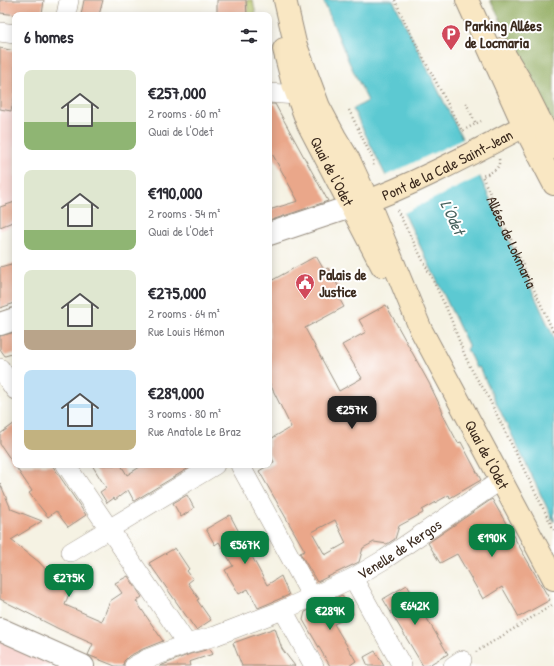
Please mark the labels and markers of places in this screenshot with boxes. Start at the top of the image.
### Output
place label: Parking Allées de Locmaria [465,15,542,53]
parking icon: Parking Allées de Locmaria [440,23,462,51]
place label: Palais de Justice [319,264,366,302]
public building icon: Palais de Justice [294,272,316,300]
pin: €257K [324,396,380,430]
pin: €190K [464,524,520,558]
pin: €567K [217,531,273,565]
pin: €275K [41,564,97,598]
pin: €642K [387,592,443,626]
pin: €289K [302,597,358,631]

